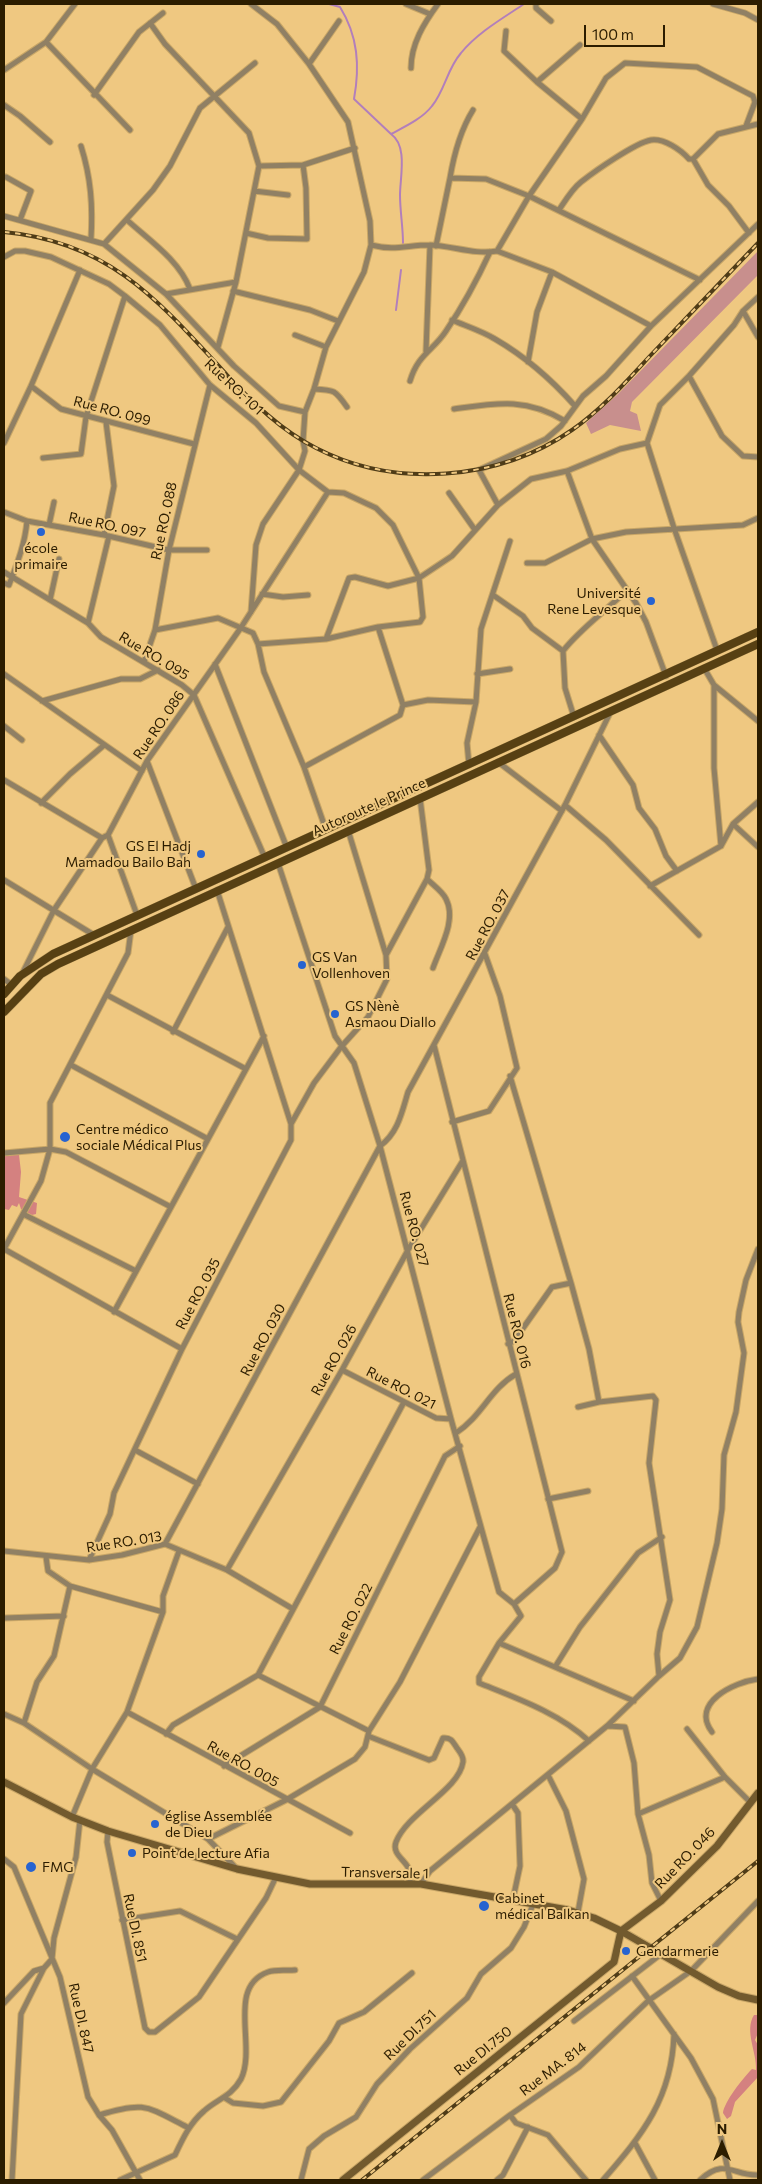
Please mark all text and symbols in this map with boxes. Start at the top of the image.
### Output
scale bar [587,15,668,47]
text: 100 m [592,25,634,43]
street label: Rue RO. 101 [201,355,267,419]
street label: Rue RO. 099 [71,393,153,429]
street label: Rue RO. 088 [148,480,180,562]
street label: Rue RO. 097 [67,509,147,541]
marker: école primaire [35,526,47,538]
place label: école primaire [14,540,68,572]
place label: Université Rene Levesque [547,585,641,618]
marker: Université Rene Levesque [645,595,657,607]
street label: Rue RO. 095 [116,628,192,684]
street label: Rue RO. 086 [130,687,188,763]
street label: Autoroute le Prince [310,774,428,840]
place label: GS El Hadj Mamadou Bailo Bah [65,838,191,870]
marker: GS El Hadj Mamadou Bailo Bah [195,848,207,860]
street label: Rue RO. 037 [462,887,514,963]
place label: GS Van Vollenhoven [312,949,390,982]
marker: GS Van Vollenhoven [296,959,308,971]
place label: GS Nènè Asmaou Diallo [345,998,436,1030]
marker: GS Nènè Asmaou Diallo [329,1008,341,1020]
place label: Centre médico sociale Médical Plus [76,1121,202,1154]
marker: Centre médico sociale Médical Plus [58,1130,72,1144]
street label: Rue RO. 027 [396,1189,432,1269]
street label: Rue RO. 035 [172,1255,224,1333]
street label: Rue RO. 016 [500,1292,534,1370]
street label: Rue RO. 030 [237,1301,289,1379]
street label: Rue RO. 026 [308,1322,360,1398]
street label: Rue RO. 021 [363,1363,439,1413]
street label: Rue RO. 013 [85,1528,163,1556]
street label: Rue RO. 022 [326,1580,376,1658]
street label: Rue RO. 005 [204,1737,282,1791]
place label: église Assemblée de Dieu [165,1808,272,1840]
marker: église Assemblée de Dieu [149,1818,161,1830]
street label: Rue RO. 046 [651,1824,719,1892]
place label: Point de lecture Afia [142,1845,270,1861]
marker: Point de lecture Afia [126,1847,138,1859]
place label: FMG [42,1859,73,1875]
marker: FMG [24,1860,38,1874]
street label: Transversale 1 [341,1864,429,1882]
place label: Cabinet médical Balkan [495,1890,590,1922]
street label: Rue DI. 851 [120,1892,150,1964]
marker: Cabinet médical Balkan [477,1899,491,1913]
place label: Gendarmerie [636,1943,719,1959]
marker: Gendarmerie [620,1945,632,1957]
street label: Rue DI. 847 [65,1981,97,2055]
street label: Rue DI.751 [380,2006,440,2064]
street label: Rue DI.750 [451,2023,515,2079]
street label: Rue MA. 814 [516,2038,590,2100]
north arrow [697,2119,747,2169]
text: N [717,2120,727,2137]

